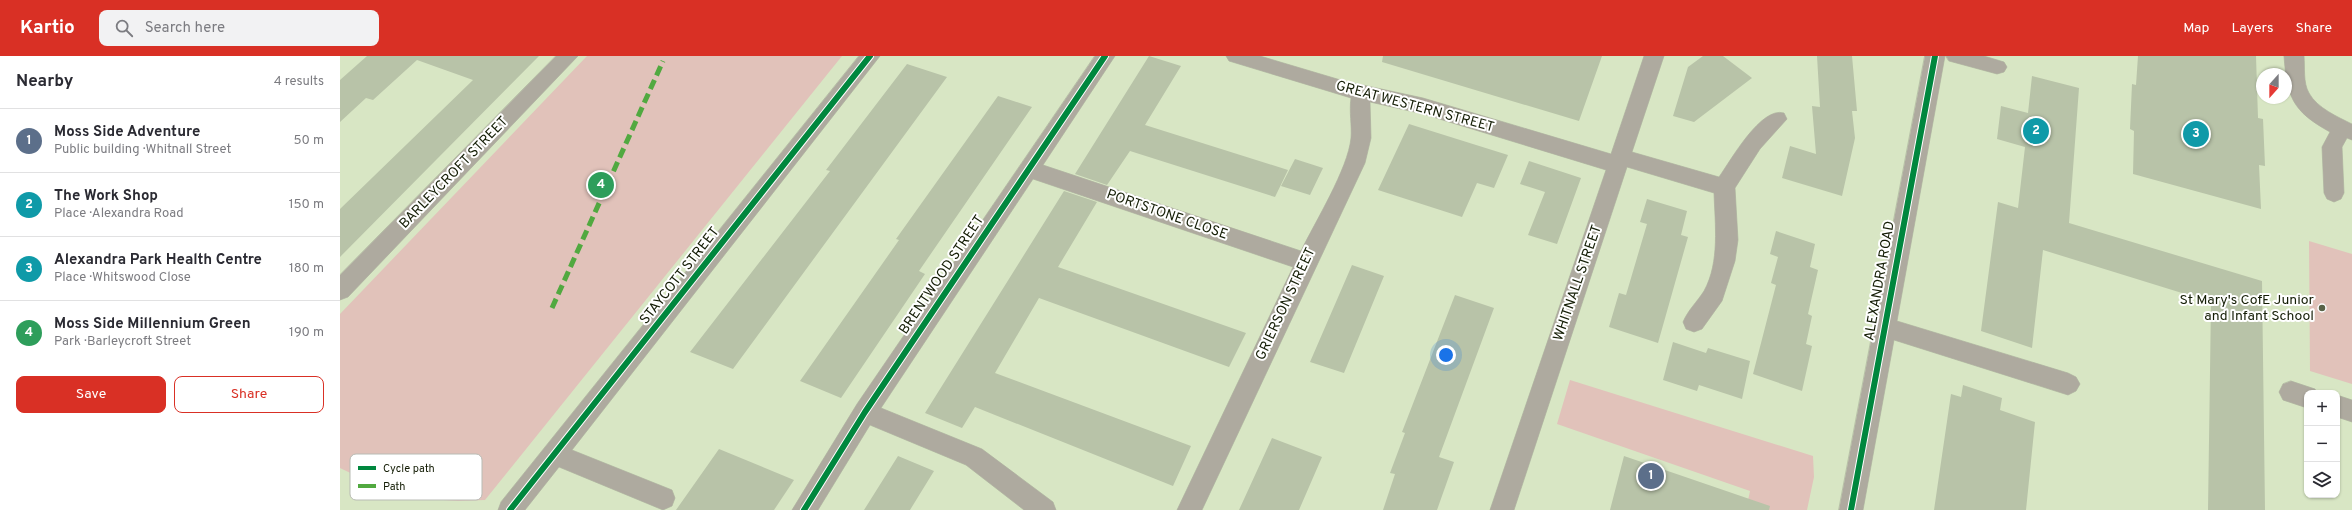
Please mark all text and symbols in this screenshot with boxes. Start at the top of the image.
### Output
search box [99,10,379,46]
text: Kartio [20,16,75,40]
icon: search [113,17,135,39]
text: Search here [145,19,225,38]
text: Map [2183,20,2209,37]
text: Layers [2231,20,2273,37]
text: Share [2295,20,2332,37]
north arrow [2256,68,2292,104]
text: Nearby [16,71,73,93]
text: 4 results [274,74,324,90]
street label: GREAT WESTERN STREET [1334,78,1496,136]
street label: BARLEYCROFT STREET [396,113,512,233]
pin: 2 [2023,116,2049,146]
pin: 3 [2183,119,2209,149]
text: Moss Side Adventure [54,123,200,142]
text: 1 [26,133,32,149]
text: 50 m [294,133,324,149]
text: Public building · Whitnall Street [54,142,231,158]
pin: 4 [588,170,614,200]
street label: PORTSTONE CLOSE [1104,186,1230,244]
text: The Work Shop [54,187,158,206]
text: 2 [25,197,33,213]
text: 150 m [289,197,324,213]
text: Place · Alexandra Road [54,206,184,222]
street label: BRENTWOOD STREET [896,212,988,338]
street label: ALEXANDRA ROAD [1861,220,1899,342]
street label: WHITNALL STREET [1550,223,1606,343]
street label: STAYCOTT STREET [637,224,723,328]
street label: GRIERSON STREET [1252,245,1320,363]
text: Alexandra Park Health Centre [54,251,262,270]
text: 3 [25,261,33,277]
text: 180 m [289,261,324,277]
text: Place · Whitswood Close [54,270,191,286]
place label: St Mary's CofE Junior and Infant School [2180,292,2315,325]
marker: St Mary's CofE Junior and Infant School [2317,303,2327,313]
text: Moss Side Millennium Green [54,315,251,334]
text: 4 [25,325,33,341]
text: 190 m [289,325,324,341]
text: Park · Barleycroft Street [54,334,191,350]
your location [1436,345,1456,365]
button: Save [16,376,166,413]
button: Share [174,376,324,413]
map controls [2304,390,2340,498]
button: + [2304,390,2340,426]
button: − [2304,426,2340,462]
legend [350,454,482,500]
pin: 1 [1638,461,1664,491]
text: Cycle path [383,462,435,476]
button: layers [2304,462,2340,498]
text: Path [383,480,405,494]

